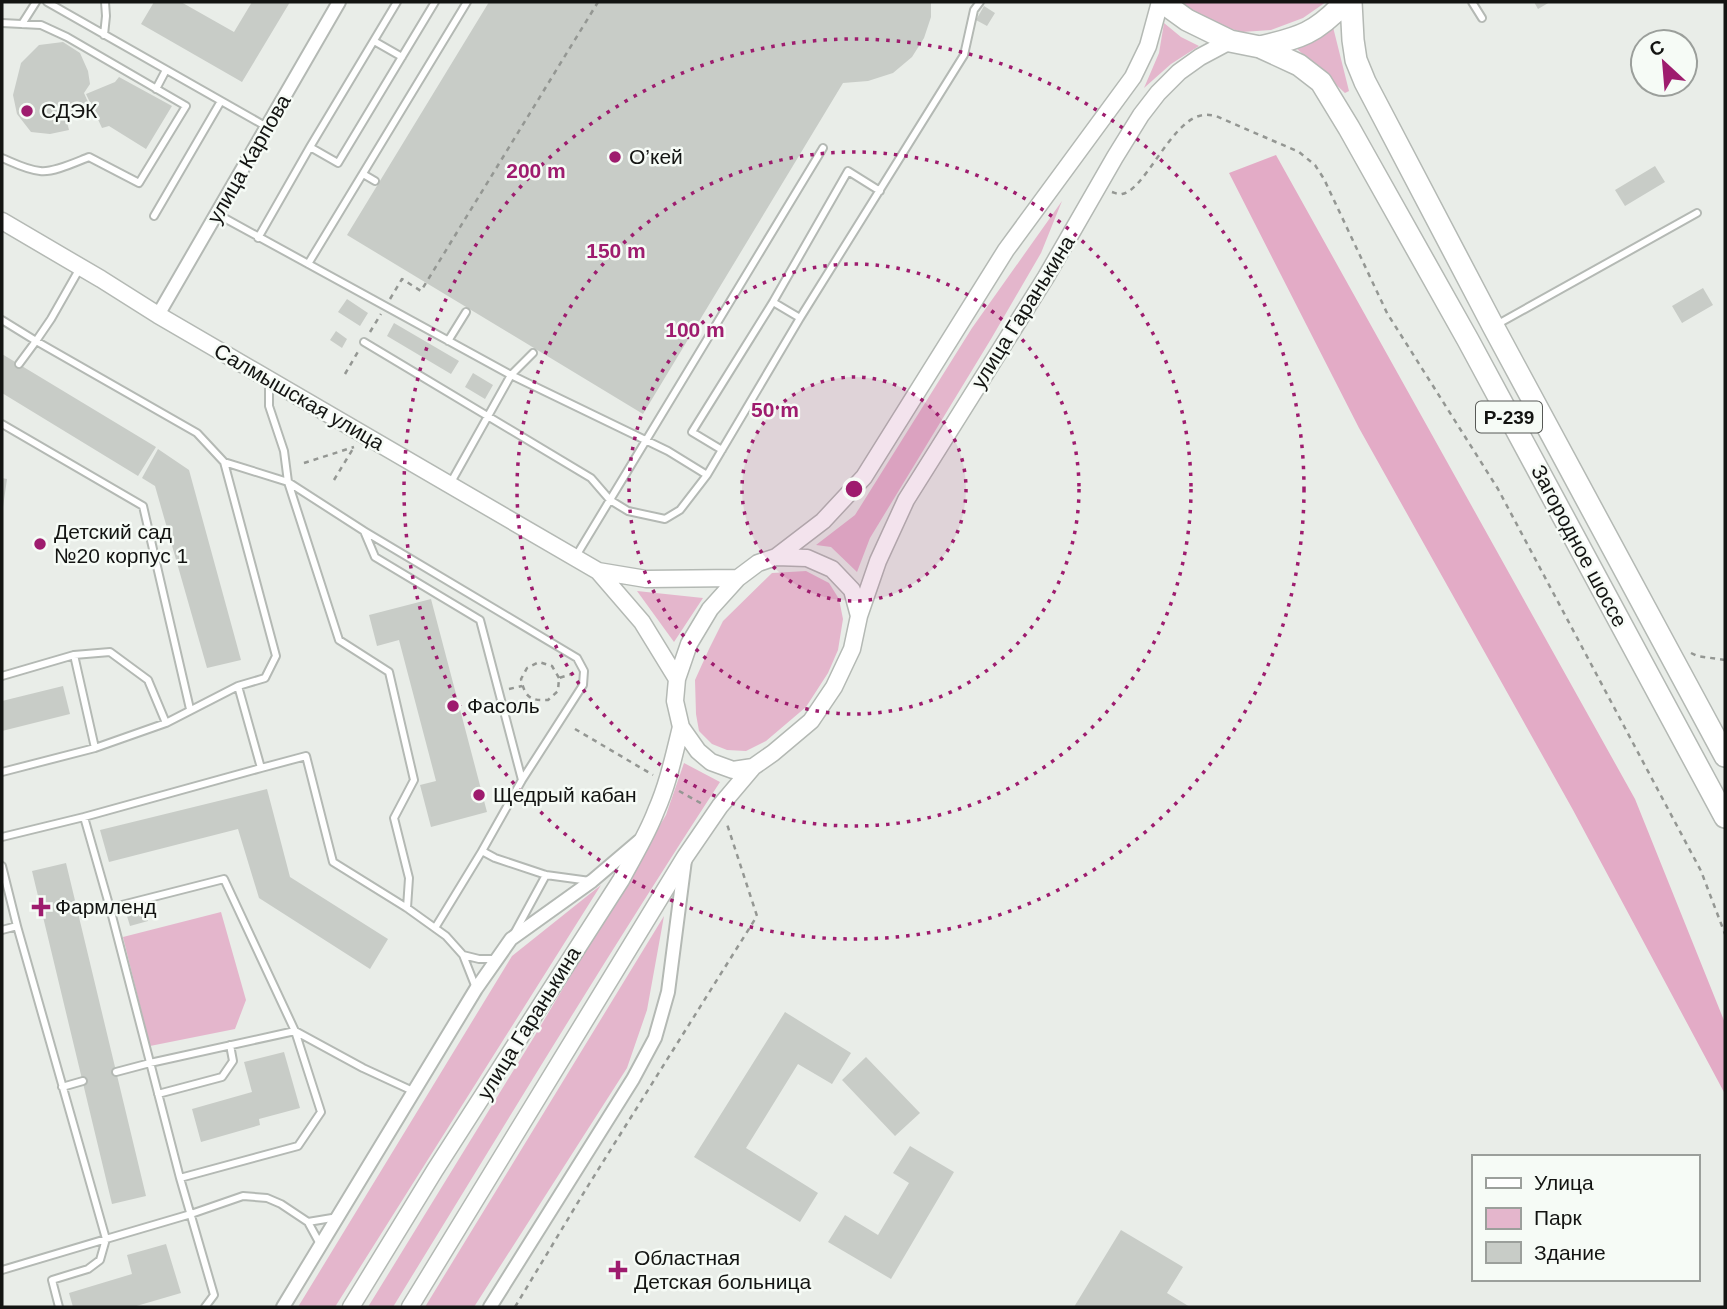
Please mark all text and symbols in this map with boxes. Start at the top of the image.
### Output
north arrow [1629,28,1699,98]
text: С [1646,36,1668,61]
street label: улица Карпова [202,90,295,227]
place label: СДЭК [41,99,98,122]
marker: СДЭК [19,103,35,119]
place label: О’кей [629,145,683,168]
marker: О’кей [607,149,623,165]
text: 200 m [506,159,566,182]
street label: улица Гаранькина [966,231,1079,392]
text: 150 m [586,239,646,262]
text: 100 m [665,318,725,341]
street label: Салмышская улица [210,338,389,455]
text: 50 m [751,398,799,421]
road number: Р-239 [1476,402,1542,432]
street label: Загородное шоссе [1527,461,1632,631]
centre of rings [842,477,866,501]
place label: Детский сад №20 корпус 1 [54,520,188,567]
marker: Детский сад №20 корпус 1 [32,536,48,552]
place label: Фасоль [467,694,540,717]
marker: Фасоль [445,698,461,714]
place label: Щедрый кабан [493,783,637,806]
marker: Щедрый кабан [471,787,487,803]
place label: Фармленд [55,895,157,918]
marker: Фармленд [33,899,49,915]
street label: улица Гаранькина [472,942,585,1103]
legend [1472,1155,1699,1281]
text: Улица [1534,1171,1594,1194]
text: Парк [1534,1206,1582,1229]
text: Здание [1534,1241,1606,1264]
place label: Областная Детская больница [634,1246,811,1293]
marker: Областная Детская больница [608,1260,628,1280]

